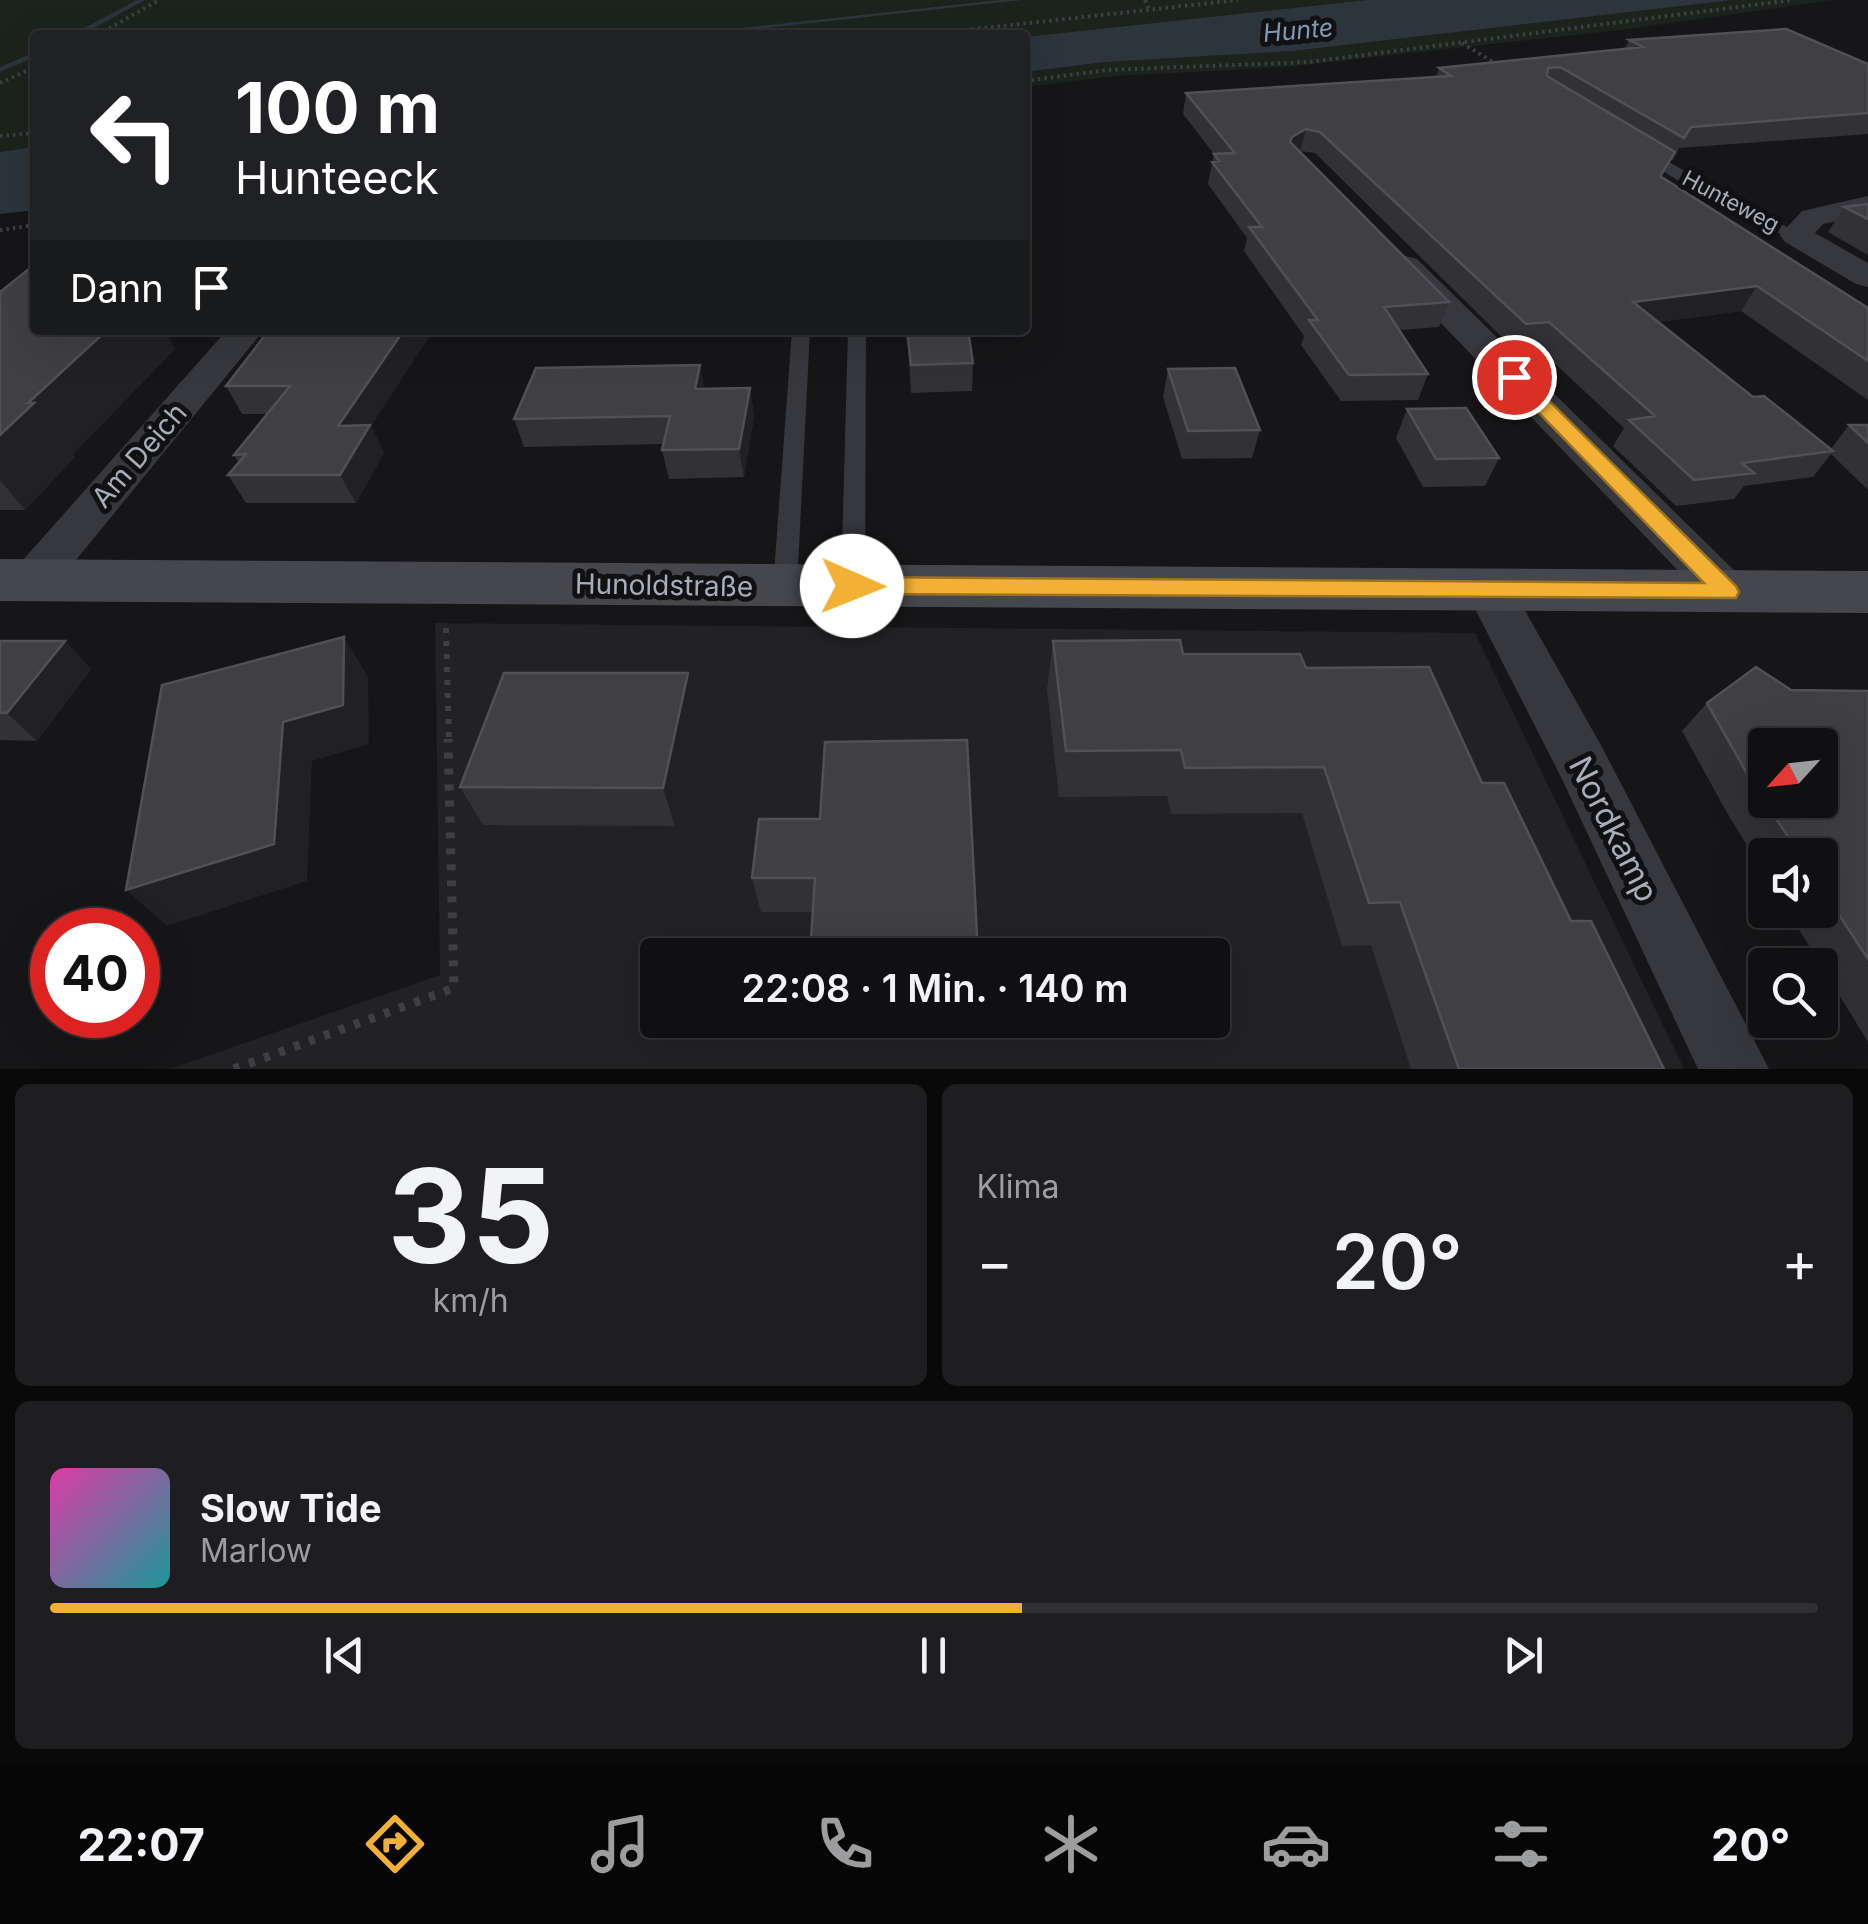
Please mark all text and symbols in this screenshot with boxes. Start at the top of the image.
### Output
water label: Hunte [1262,12,1334,48]
text: 100 m [235,65,440,150]
icon: left [70,70,200,200]
text: Hunteeck [235,150,439,205]
street label: Hunteweg [1678,165,1784,237]
icon: arrive [184,260,239,315]
text: Dann [70,265,164,311]
pin [1472,335,1557,420]
icon: arrive [1487,350,1542,405]
street label: Am Deich [84,396,194,514]
position arrow [800,534,904,638]
street label: Hunoldstraße [575,566,753,604]
north arrow [1748,728,1838,818]
map controls [1748,728,1838,1038]
street label: Nordkamp [1561,750,1667,908]
button: sound [1748,838,1838,928]
speed limit sign: 40 [30,908,160,1038]
button: search [1748,948,1838,1038]
text: 22:08 · 1 Min. · 140 m [742,965,1128,1011]
text: 35 [387,1137,554,1294]
text: Klima [977,1167,1060,1206]
text: 20° [1332,1216,1463,1307]
text: − [977,1229,1013,1295]
text: + [1782,1229,1818,1295]
text: km/h [433,1281,509,1320]
text: Slow Tide [200,1485,382,1531]
text: Marlow [200,1531,312,1570]
icon: previous [317,1628,372,1683]
icon: pause [906,1628,961,1683]
icon: next [1496,1628,1551,1683]
icon: directions [360,1809,430,1879]
icon: music [585,1809,655,1879]
icon: phone [810,1809,880,1879]
icon: climate [1036,1809,1106,1879]
icon: car [1261,1809,1331,1879]
icon: filters [1486,1809,1556,1879]
text: 22:07 [78,1817,205,1872]
text: 20° [1711,1817,1790,1872]

